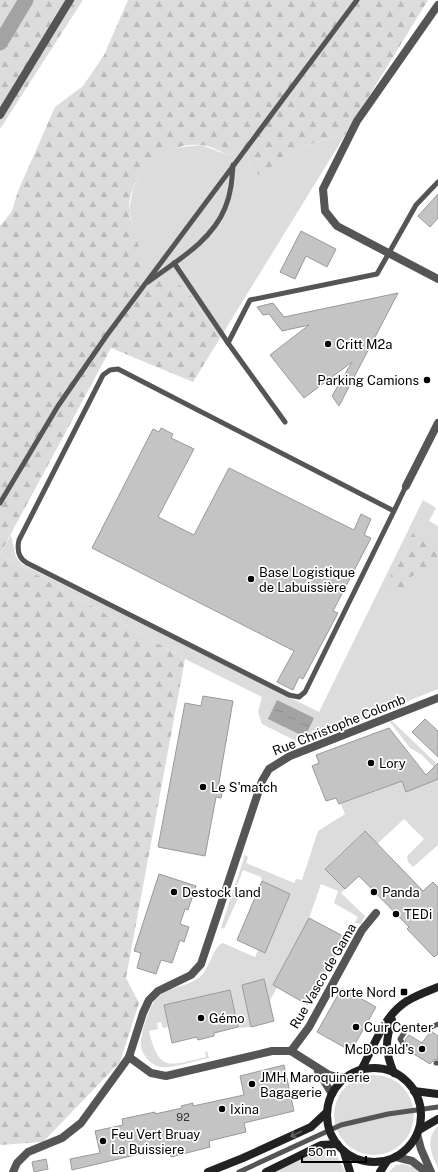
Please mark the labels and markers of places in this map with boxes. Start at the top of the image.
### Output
place label: Critt M2a [336,337,392,352]
marker: Critt M2a [323,339,333,349]
place label: Parking Camions [317,373,419,388]
marker: Parking Camions [422,375,432,385]
place label: Base Logistique de Labuissière [259,565,355,595]
marker: Base Logistique de Labuissière [246,574,256,584]
place label: Lory [379,756,406,771]
marker: Lory [366,758,376,768]
place label: Le S'match [211,780,278,795]
marker: Le S'match [198,782,208,792]
place label: Destock land [182,885,261,900]
place label: Panda [382,885,420,900]
marker: Destock land [169,887,179,897]
marker: Panda [369,887,379,897]
place label: TEDi [404,907,432,922]
marker: TEDi [391,909,401,919]
place label: Porte Nord [330,985,396,1000]
marker: Porte Nord [399,987,409,997]
place label: Gémo [209,1011,245,1026]
marker: Gémo [196,1013,206,1023]
place label: Cuir Center [364,1020,433,1035]
marker: Cuir Center [351,1022,361,1032]
place label: McDonald's [344,1042,414,1057]
marker: McDonald's [417,1044,427,1054]
place label: JMH Maroquinerie Bagagerie [260,1070,370,1100]
marker: JMH Maroquinerie Bagagerie [247,1079,257,1089]
place label: Ixina [230,1102,259,1117]
marker: Ixina [217,1104,227,1114]
place label: Feu Vert Bruay La Buissiere [111,1127,200,1157]
marker: Feu Vert Bruay La Buissiere [98,1136,108,1146]

